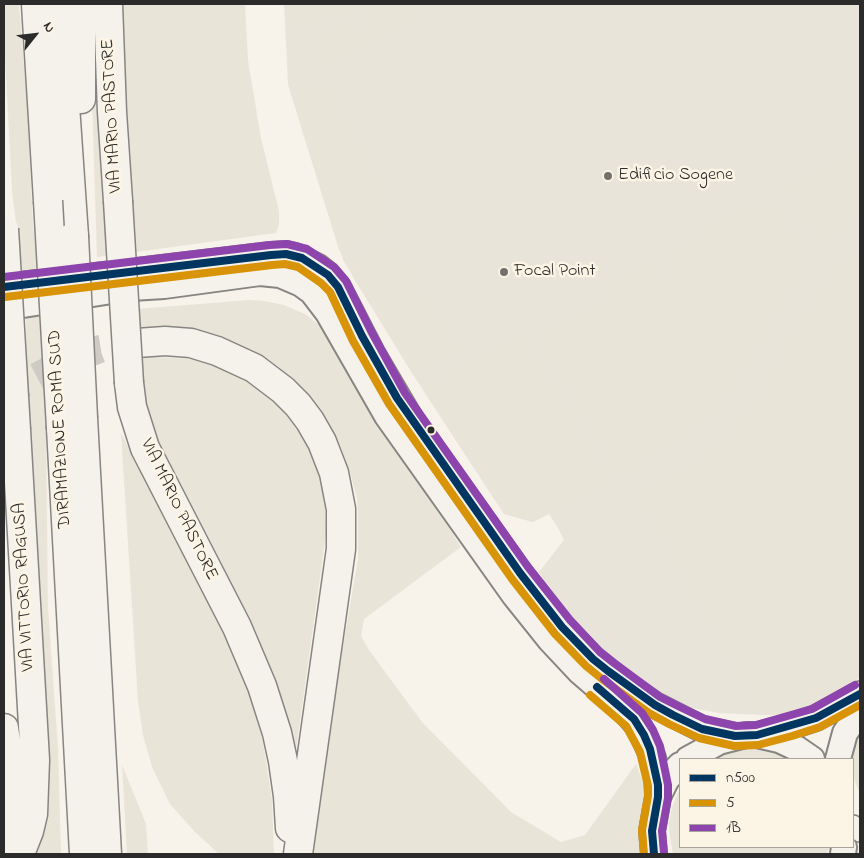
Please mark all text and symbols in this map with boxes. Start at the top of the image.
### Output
north arrow [10,10,60,60]
text: N [37,18,60,37]
street label: VIA MARIO PASTORE [98,38,128,194]
place label: Edificio Sogene [618,165,733,187]
marker: Edificio Sogene [602,170,614,182]
place label: Focal Point [514,261,596,283]
marker: Focal Point [498,266,510,278]
street label: DIRAMAZIONE ROMA SUD [45,329,77,529]
unlabelled marker [426,425,436,435]
street label: VIA MARIO PASTORE [134,436,222,584]
street label: VIA VITTORIO RAGUSA [10,502,40,672]
legend [679,758,854,848]
text: n500 [726,767,755,789]
text: 5 [726,792,735,814]
text: 1B [726,817,741,839]

